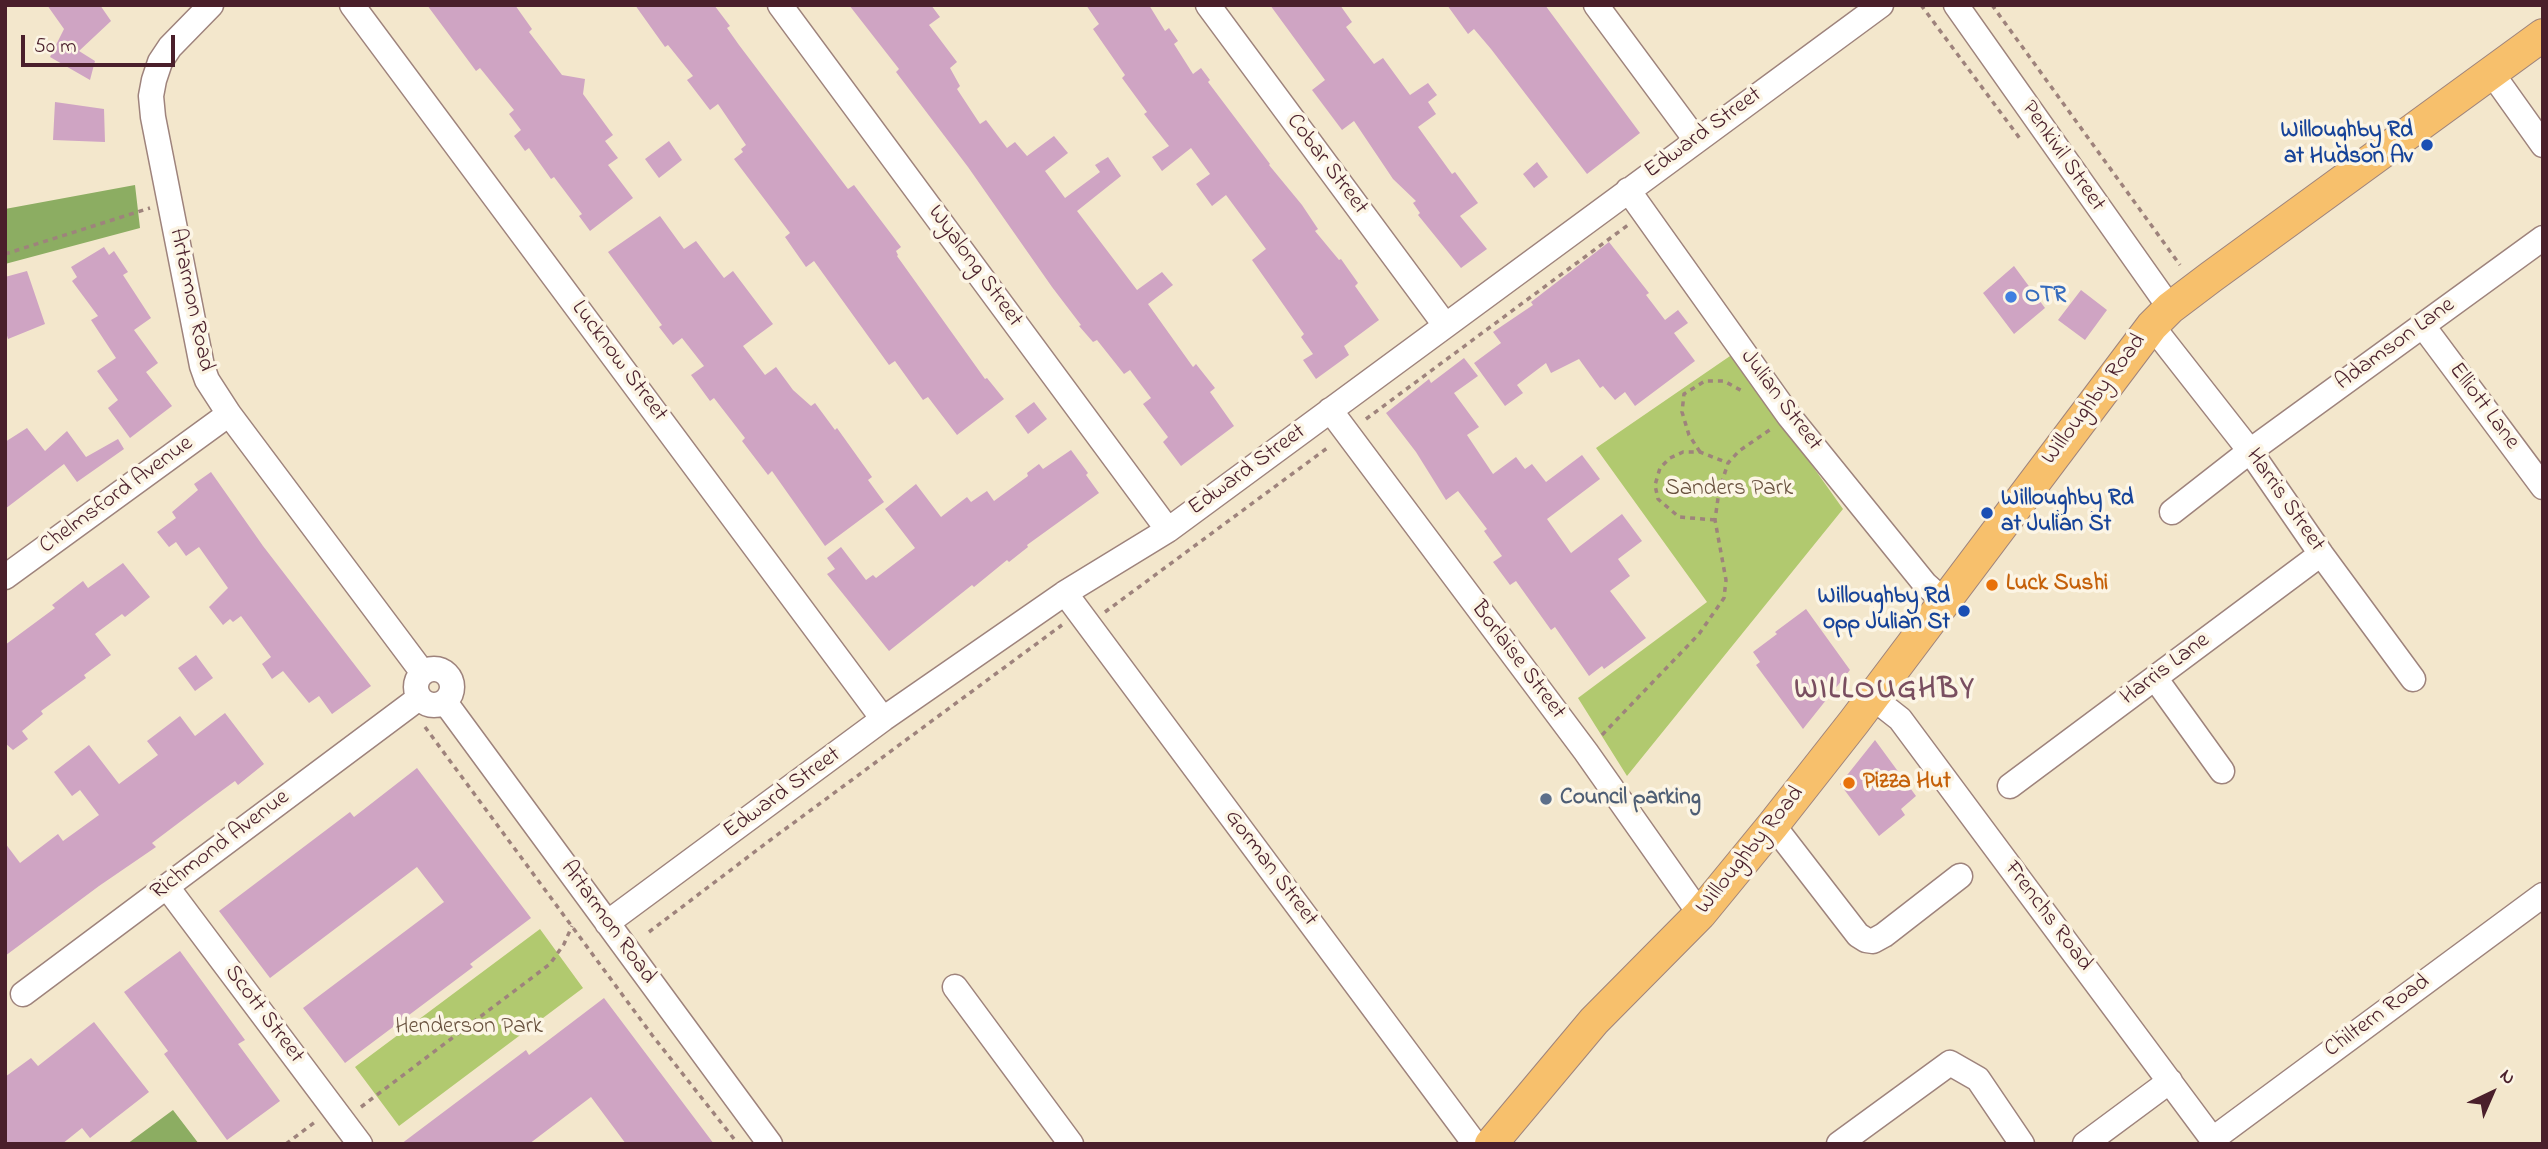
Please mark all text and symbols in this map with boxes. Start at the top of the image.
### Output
scale bar [24,21,178,65]
text: 50 m [34,32,77,62]
street label: Edward Street [1640,82,1768,186]
street label: Penkivil Street [2014,97,2110,217]
street label: Cobar Street [1279,109,1373,221]
place label: Willoughby Rd at Hudson Av [2280,118,2413,172]
marker: Willoughby Rd at Hudson Av [2419,137,2435,153]
street label: Wyalong Street [920,201,1028,333]
street label: Artarmon Road [161,226,219,374]
place label: OTR [2025,283,2066,311]
marker: OTR [2003,289,2019,305]
street label: Adamson Lane [2331,292,2461,398]
street label: Lucknow Street [564,296,672,428]
street label: Willoughby Road [2037,329,2153,471]
street label: Julian Street [1733,345,1827,457]
street label: Elliott Lane [2441,358,2525,456]
street label: Edward Street [1184,419,1312,523]
street label: Chelmsford Avenue [35,431,199,561]
street label: Harris Street [2238,444,2330,558]
park label: Sanders Park [1665,476,1793,504]
place label: Willoughby Rd at Julian St [2001,486,2134,540]
marker: Willoughby Rd at Julian St [1979,505,1995,521]
place label: Luck Sushi [2006,571,2108,599]
marker: Luck Sushi [1984,577,2000,593]
place label: Willoughby Rd opp Julian St [1817,584,1950,638]
street label: Borlaise Street [1464,597,1570,725]
marker: Willoughby Rd opp Julian St [1956,603,1972,619]
street label: Harris Lane [2116,628,2216,712]
district label: WILLOUGHBY [1796,674,1974,710]
street label: Edward Street [719,742,847,846]
place label: Pizza Hut [1863,769,1951,797]
marker: Pizza Hut [1841,775,1857,791]
street label: Willoughby Road [1691,781,1811,921]
street label: Richmond Avenue [146,785,296,907]
place label: Council parking [1560,785,1701,813]
marker: Council parking [1538,791,1554,807]
street label: Gorman Street [1217,805,1323,933]
street label: Artarmon Road [553,856,661,990]
street label: Frenchs Road [1997,857,2097,977]
street label: Scott Street [217,960,309,1070]
street label: Chiltern Road [2320,969,2436,1065]
park label: Henderson Park [395,1014,543,1042]
north arrow [2457,1058,2527,1128]
text: N [2493,1063,2521,1092]

